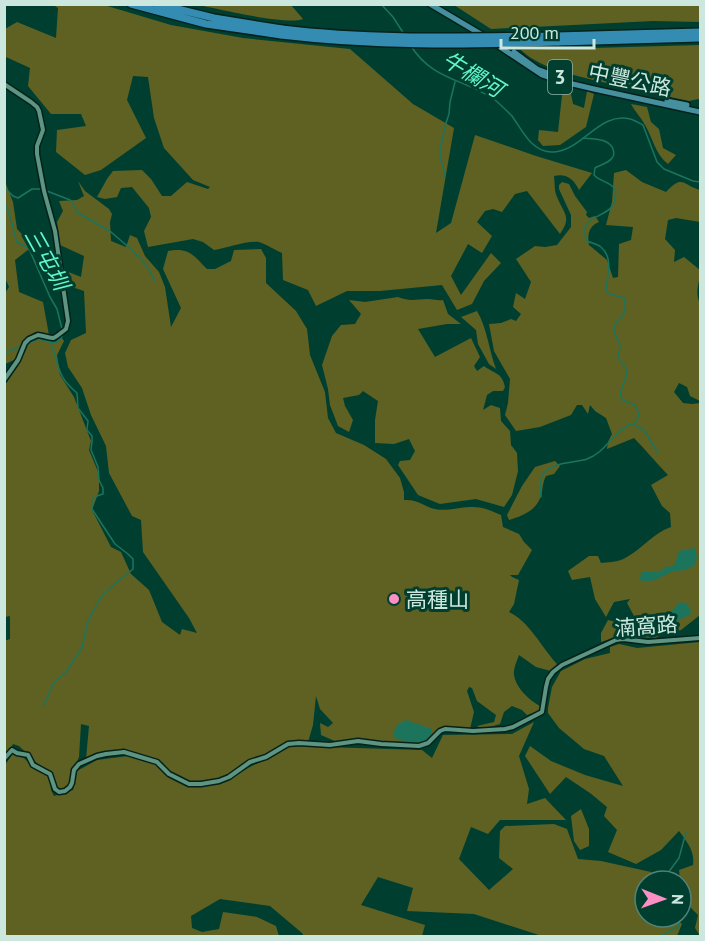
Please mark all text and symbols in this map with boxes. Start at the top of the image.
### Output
scale bar [501,12,594,50]
text: 200 m [510,21,559,44]
water label: 牛欄河 [437,45,512,105]
street label: 中豐公路 [586,58,674,102]
road number: 3 [548,60,572,94]
water label: 三屯圳 [19,223,77,297]
place label: 高種山 [406,586,469,613]
marker: 高種山 [387,592,401,606]
street label: 湳窩路 [614,610,678,642]
north arrow [633,869,693,929]
text: N [668,894,688,905]

